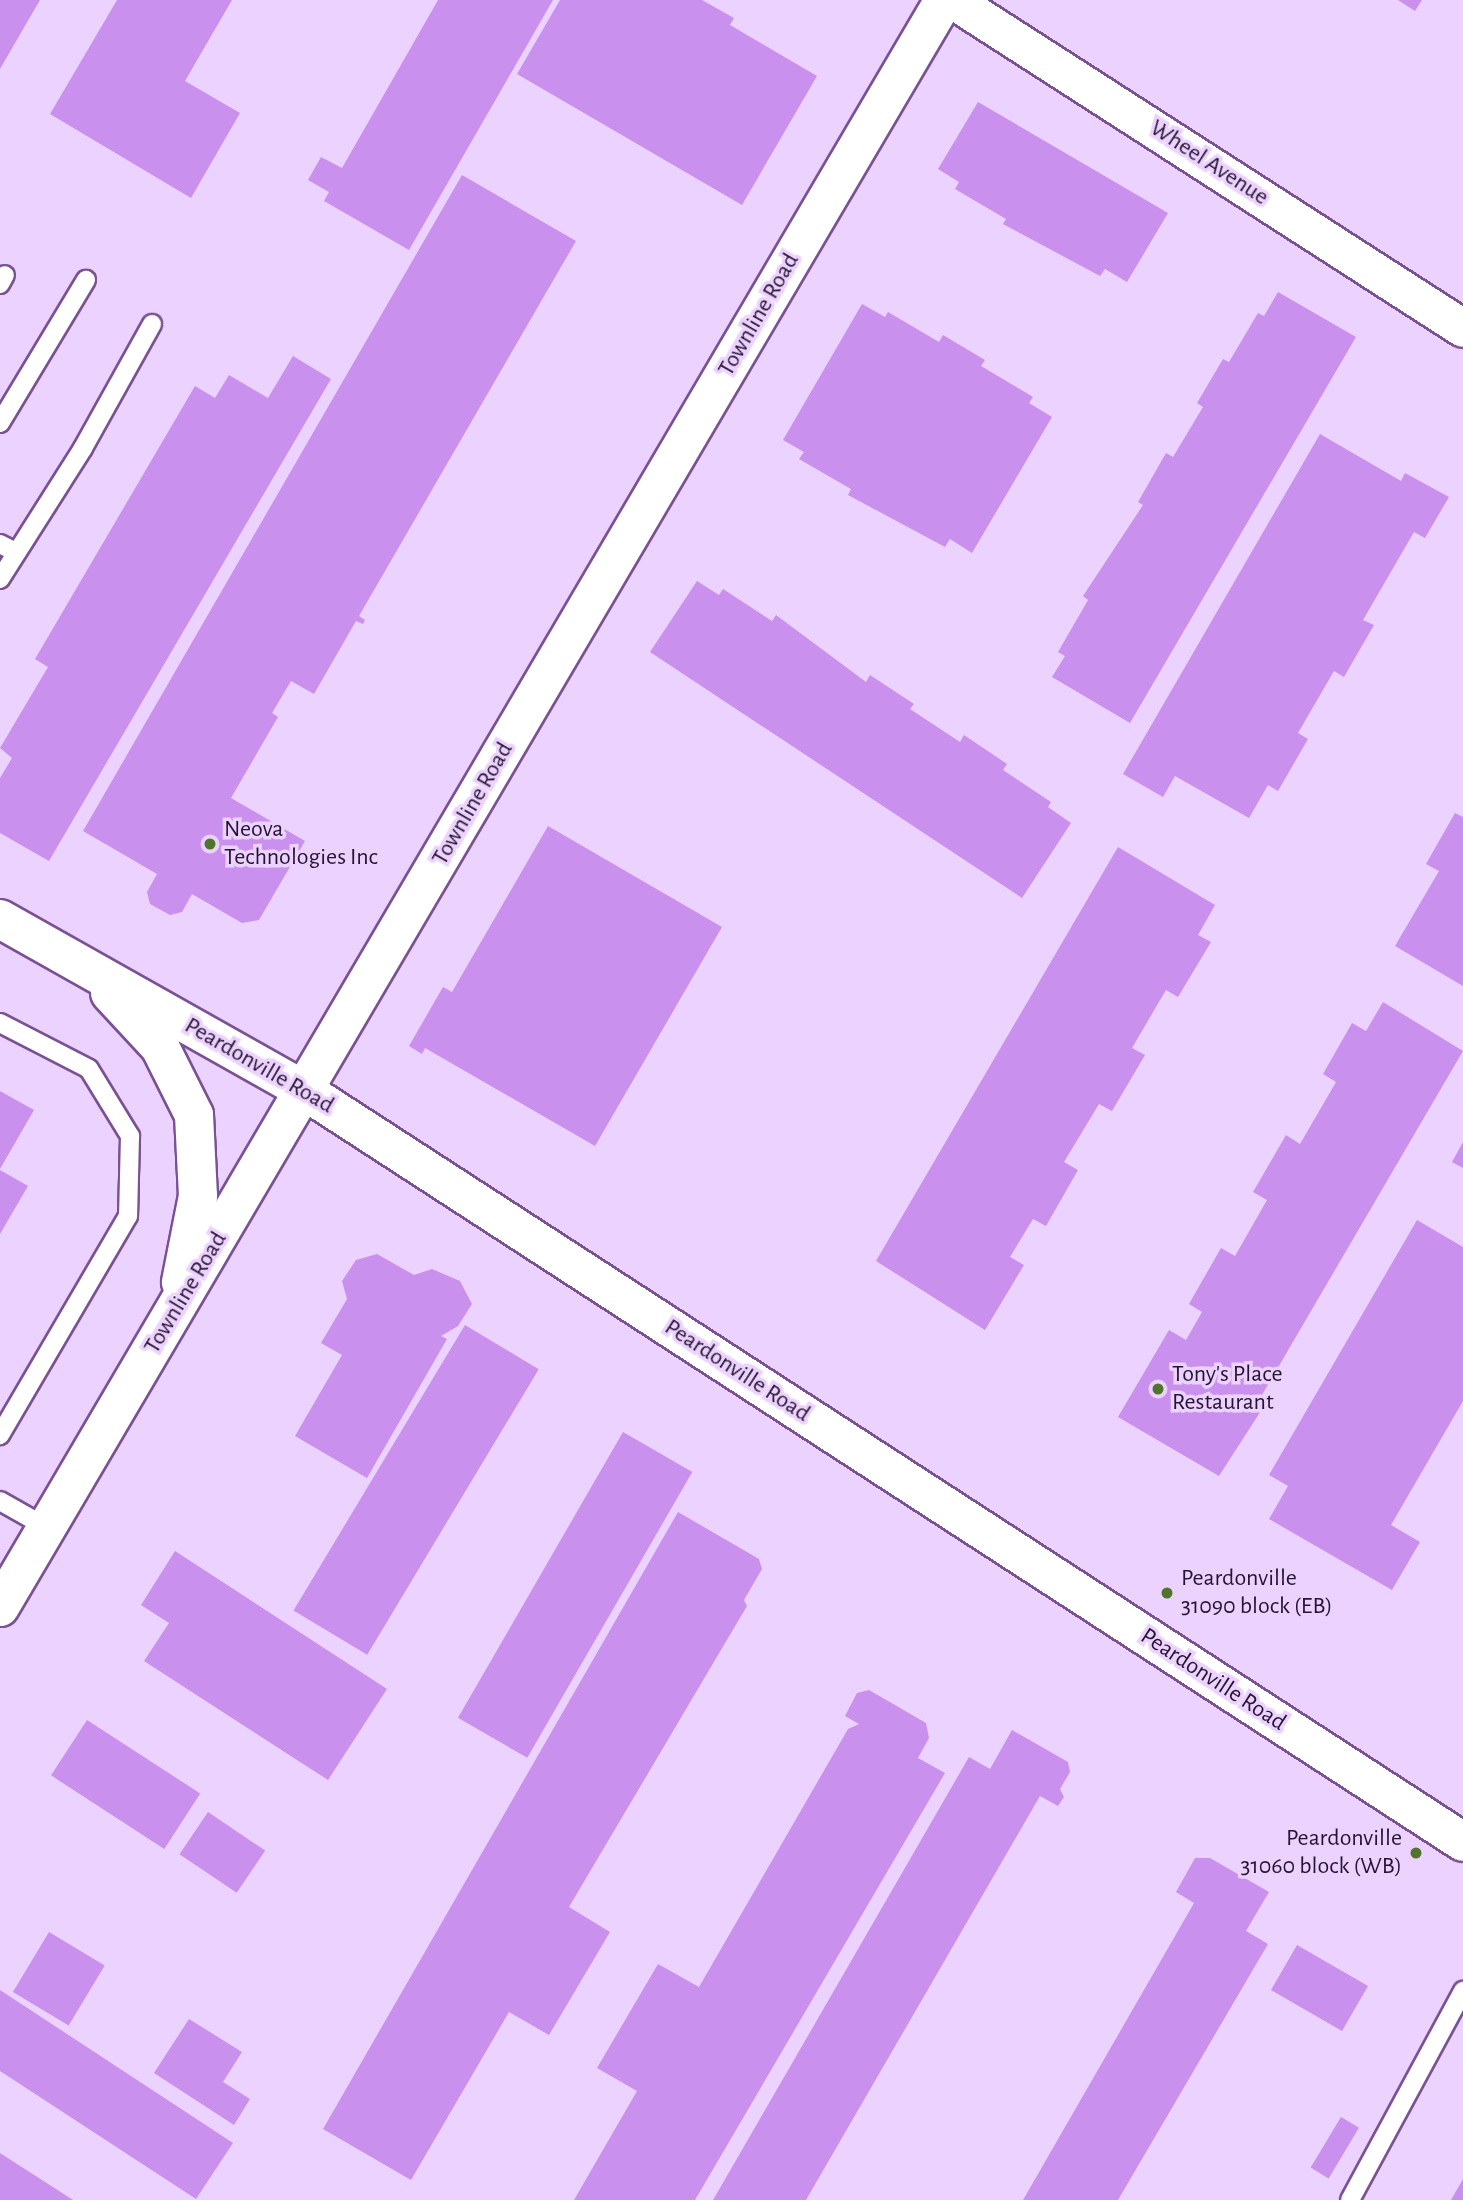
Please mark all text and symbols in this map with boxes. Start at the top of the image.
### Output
street label: Wheel Avenue [1144,114,1274,212]
street label: Townline Road [712,248,806,382]
street label: Townline Road [426,737,520,871]
place label: Neova Technologies Inc [224,816,378,872]
marker: Neova Technologies Inc [202,836,218,852]
street label: Peardonville Road [179,1012,339,1120]
street label: Townline Road [138,1227,234,1359]
street label: Peardonville Road [659,1313,815,1429]
place label: Tony's Place Restaurant [1172,1361,1282,1417]
marker: Tony's Place Restaurant [1150,1381,1166,1397]
place label: Peardonville 31090 block (EB) [1181,1565,1333,1621]
marker: Peardonville 31090 block (EB) [1159,1585,1175,1601]
street label: Peardonville Road [1135,1622,1291,1738]
place label: Peardonville 31060 block (WB) [1241,1825,1402,1881]
marker: Peardonville 31060 block (WB) [1408,1845,1424,1861]

